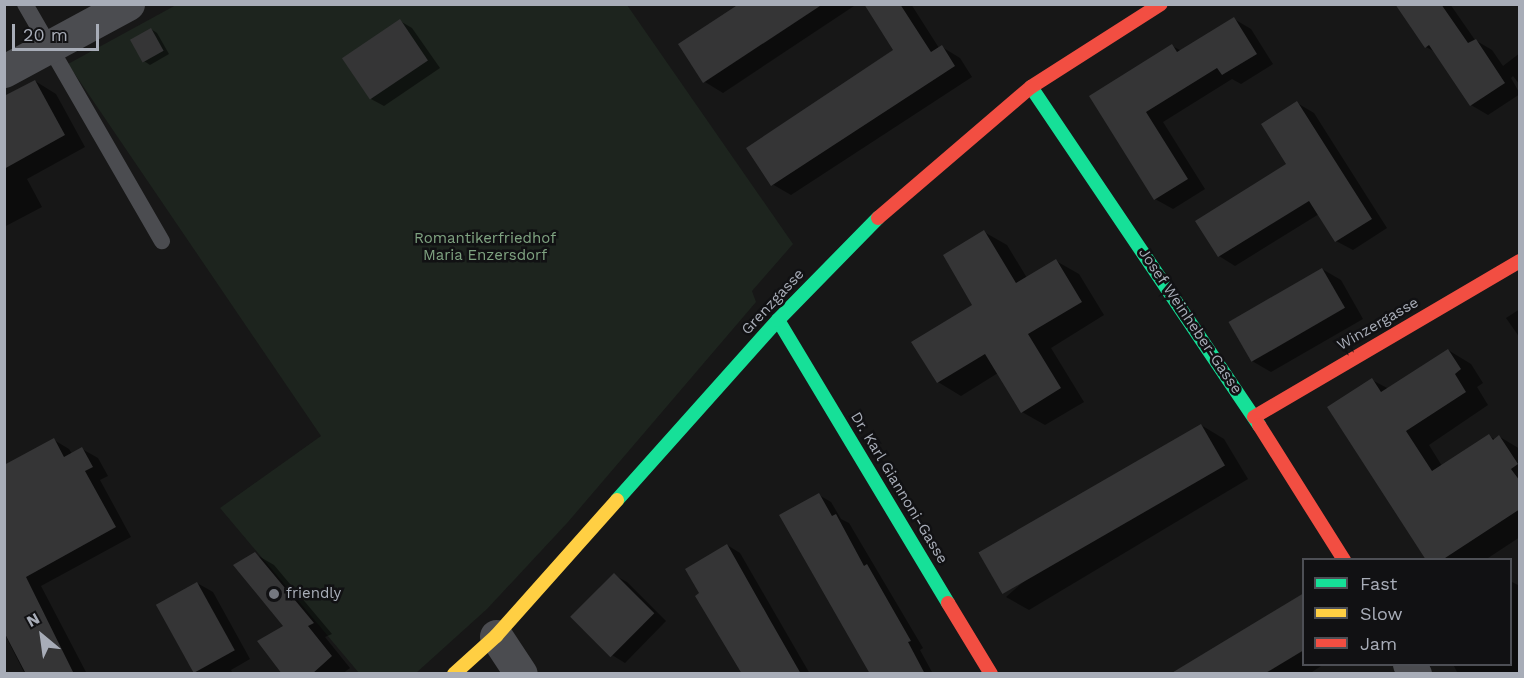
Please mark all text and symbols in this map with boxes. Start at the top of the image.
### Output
scale bar [15,12,102,50]
text: 20 m [23,24,68,45]
park label: Romantikerfriedhof Maria Enzersdorf [414,229,556,264]
street label: Josef Weinheber-Gasse [1134,244,1246,398]
street label: Grenzgasse [738,265,808,339]
street label: Winzergasse [1334,293,1422,355]
street label: Dr. Karl Giannoni-Gasse [846,409,952,567]
legend [1302,558,1512,666]
text: Fast [1360,573,1397,594]
place label: friendly [286,585,341,603]
marker: friendly [267,587,281,601]
text: Slow [1360,603,1403,624]
north arrow [12,606,72,666]
text: N [23,609,43,631]
text: Jam [1360,633,1397,654]

